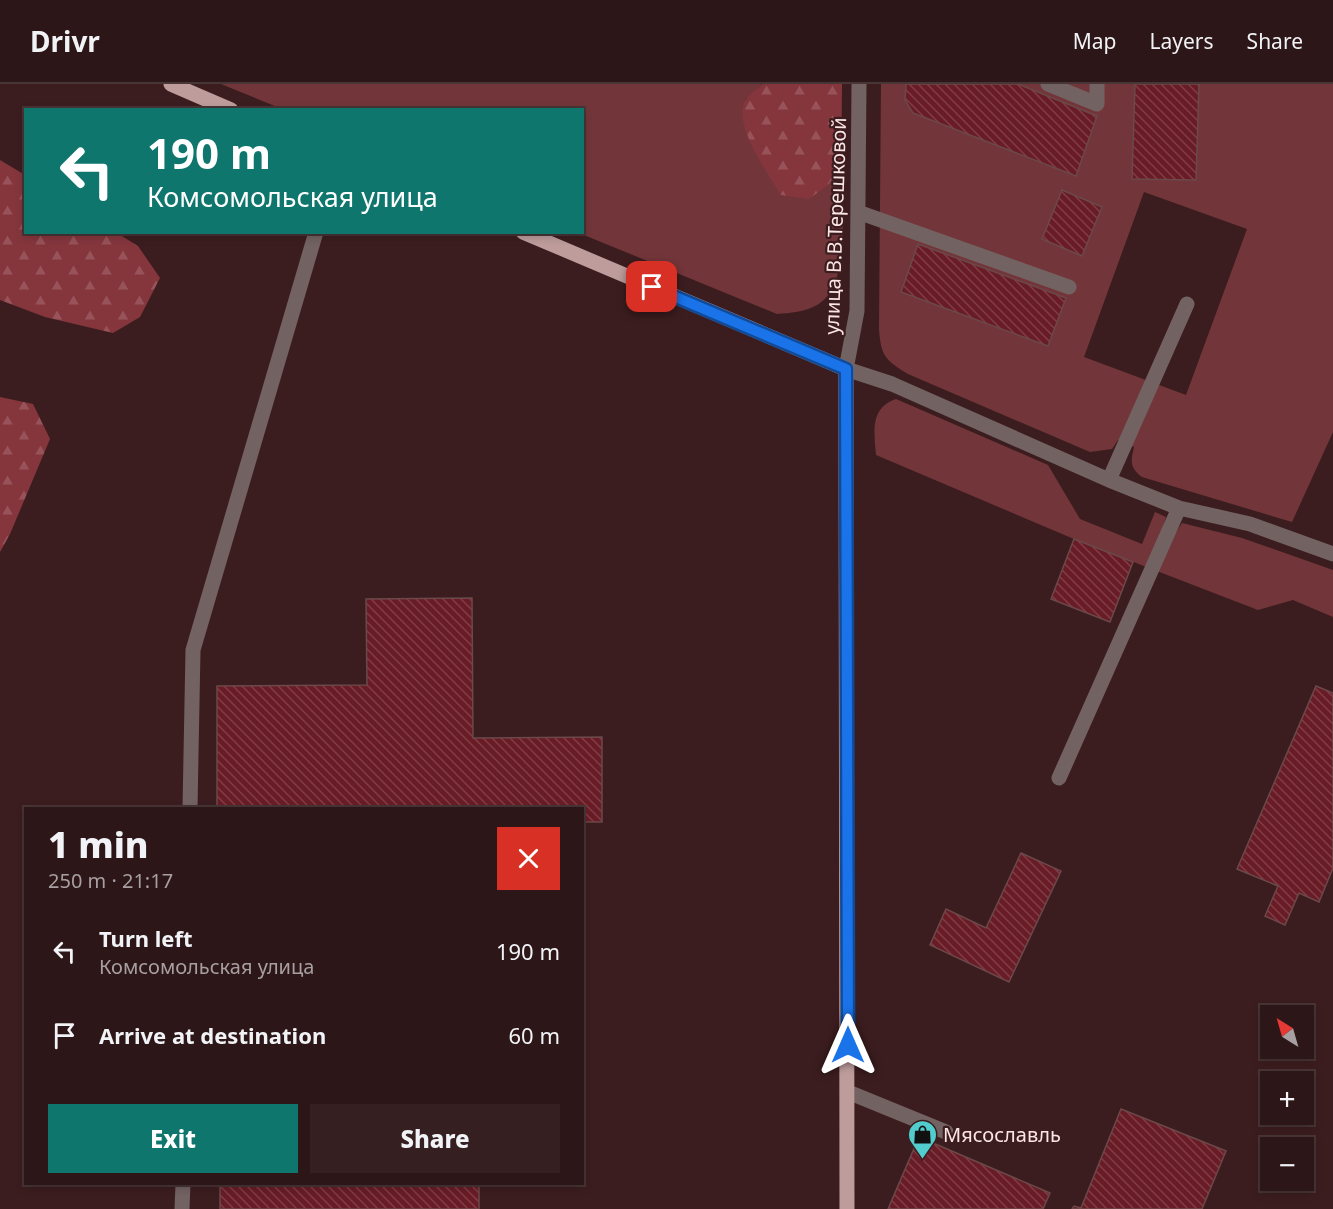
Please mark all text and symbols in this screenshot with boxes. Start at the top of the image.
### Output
text: Drivr [30,22,100,60]
text: Map [1073,27,1117,55]
text: Layers [1150,27,1214,55]
text: Share [1247,27,1303,55]
street label: улица В.В.Терешковой [818,117,852,335]
text: 190 m [147,124,271,181]
icon: left [48,132,126,210]
text: Комсомольская улица [147,178,438,215]
pin [626,261,677,312]
icon: arrive [635,270,668,303]
text: 1 min [48,820,149,869]
button: close [497,827,560,890]
text: 250 m · 21:17 [48,867,173,894]
text: Turn left [99,923,193,953]
icon: left [48,935,81,968]
text: 190 m [496,936,560,966]
text: Комсомольская улица [99,953,314,980]
north arrow [1260,1005,1314,1059]
map controls [1260,1005,1314,1191]
position arrow [816,1013,880,1077]
icon: arrive [48,1019,81,1052]
text: Arrive at destination [99,1020,326,1050]
text: 60 m [509,1020,560,1050]
button: + [1260,1071,1314,1125]
button: Exit [48,1104,298,1173]
button: Share [310,1104,560,1173]
shop icon: Мясославль [906,1118,938,1160]
place label: Мясославль [943,1121,1061,1148]
button: − [1260,1137,1314,1191]

